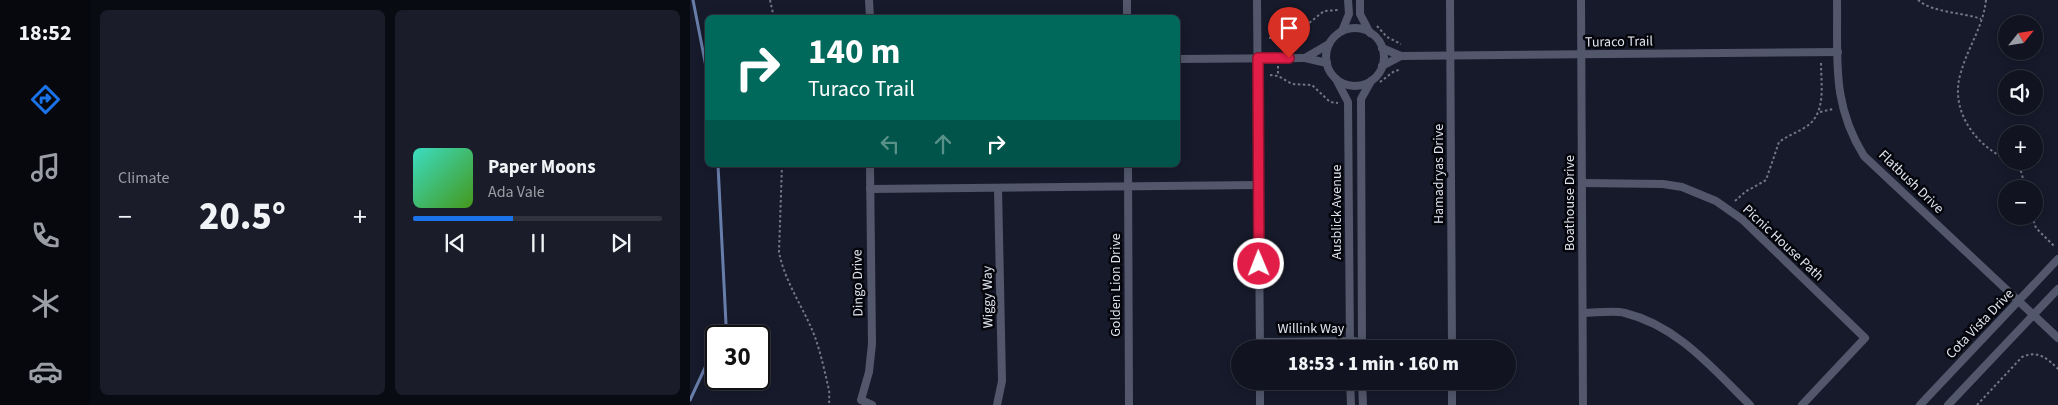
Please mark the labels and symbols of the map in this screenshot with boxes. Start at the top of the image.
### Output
pin [1268,7,1310,58]
north arrow [1998,15,2042,60]
street label: Turaco Trail [1585,31,1654,53]
street label: Hamadryas Drive [1429,124,1449,224]
street label: Flatbush Drive [1874,146,1948,218]
street label: Boathouse Drive [1560,155,1580,251]
street label: Ausblick Avenue [1327,164,1347,260]
street label: Picnic House Path [1738,200,1828,286]
street label: Golden Lion Drive [1106,233,1126,337]
position arrow [1232,237,1284,289]
street label: Dingo Drive [847,249,869,317]
street label: Wiggy Way [977,265,999,328]
street label: Cota Vista Drive [1941,284,2019,364]
street label: Willink Way [1278,319,1345,339]
speed limit sign: 30 [705,325,770,390]

